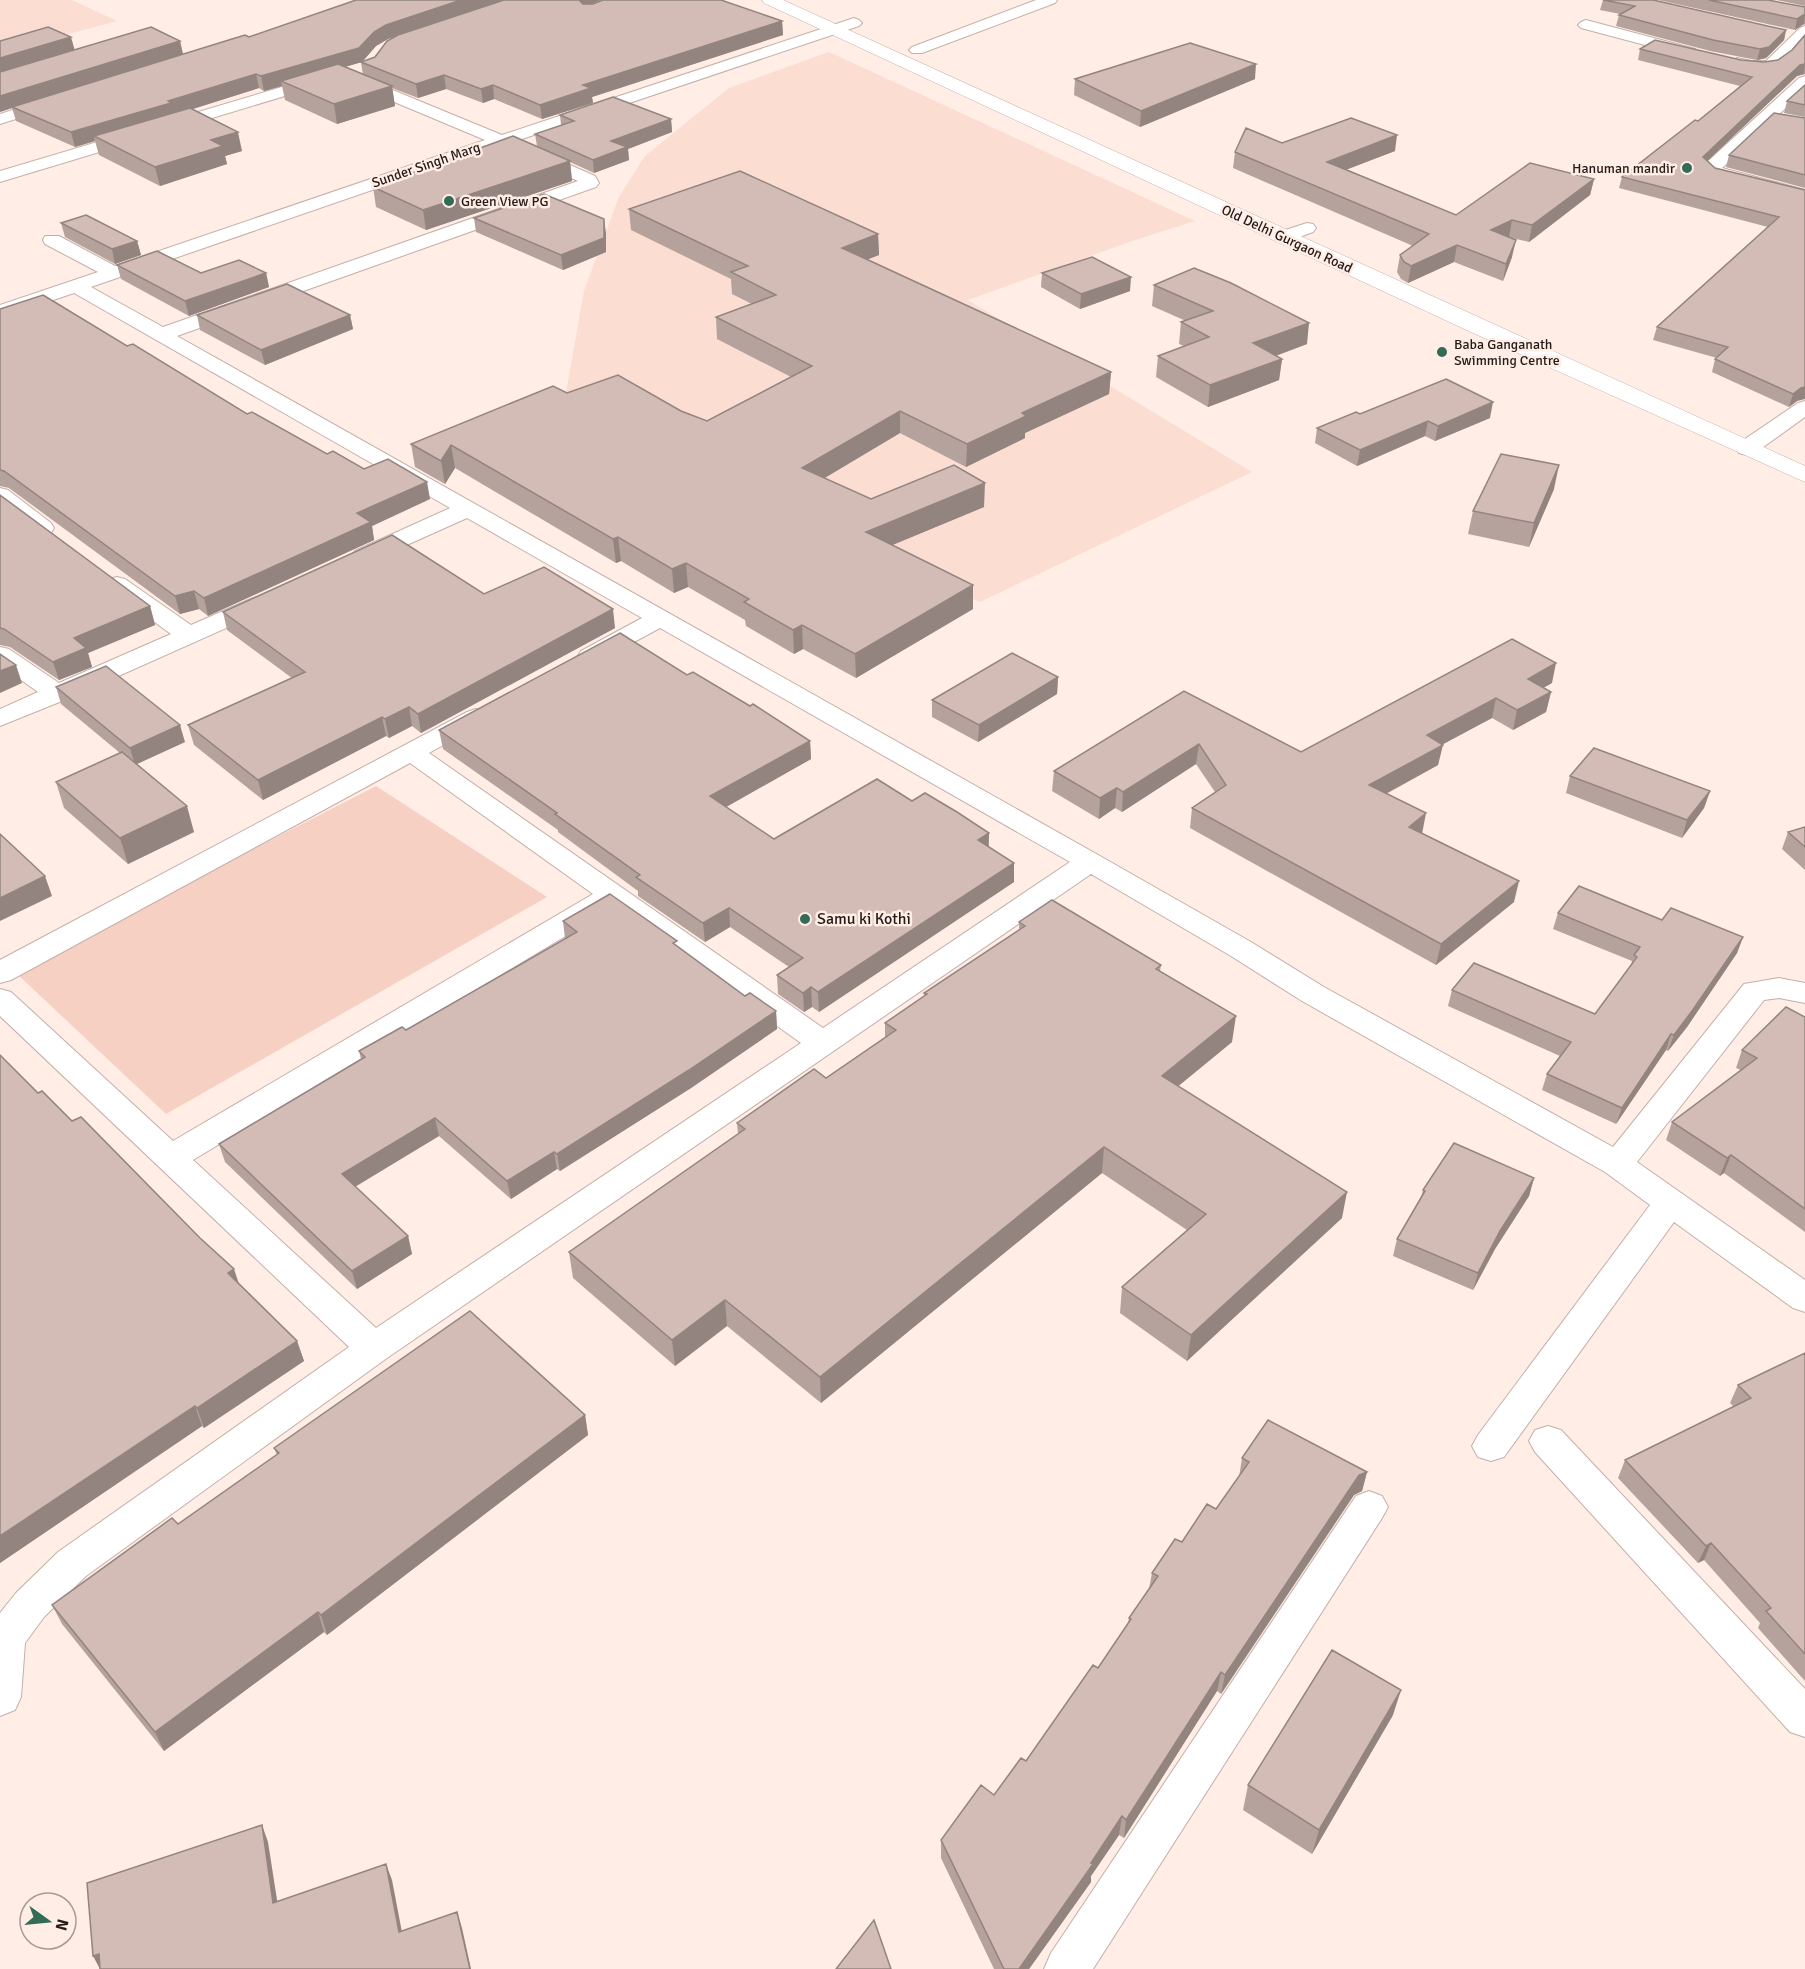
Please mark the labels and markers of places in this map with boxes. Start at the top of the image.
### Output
place label: Hanuman mandir [1572,160,1676,177]
marker: Hanuman mandir [1680,161,1694,175]
place label: Green View PG [461,193,548,210]
marker: Green View PG [442,194,456,208]
place label: Baba Ganganath Swimming Centre [1454,336,1560,369]
marker: Baba Ganganath Swimming Centre [1435,345,1449,359]
place label: Samu ki Kothi [817,909,911,929]
marker: Samu ki Kothi [798,912,812,926]

